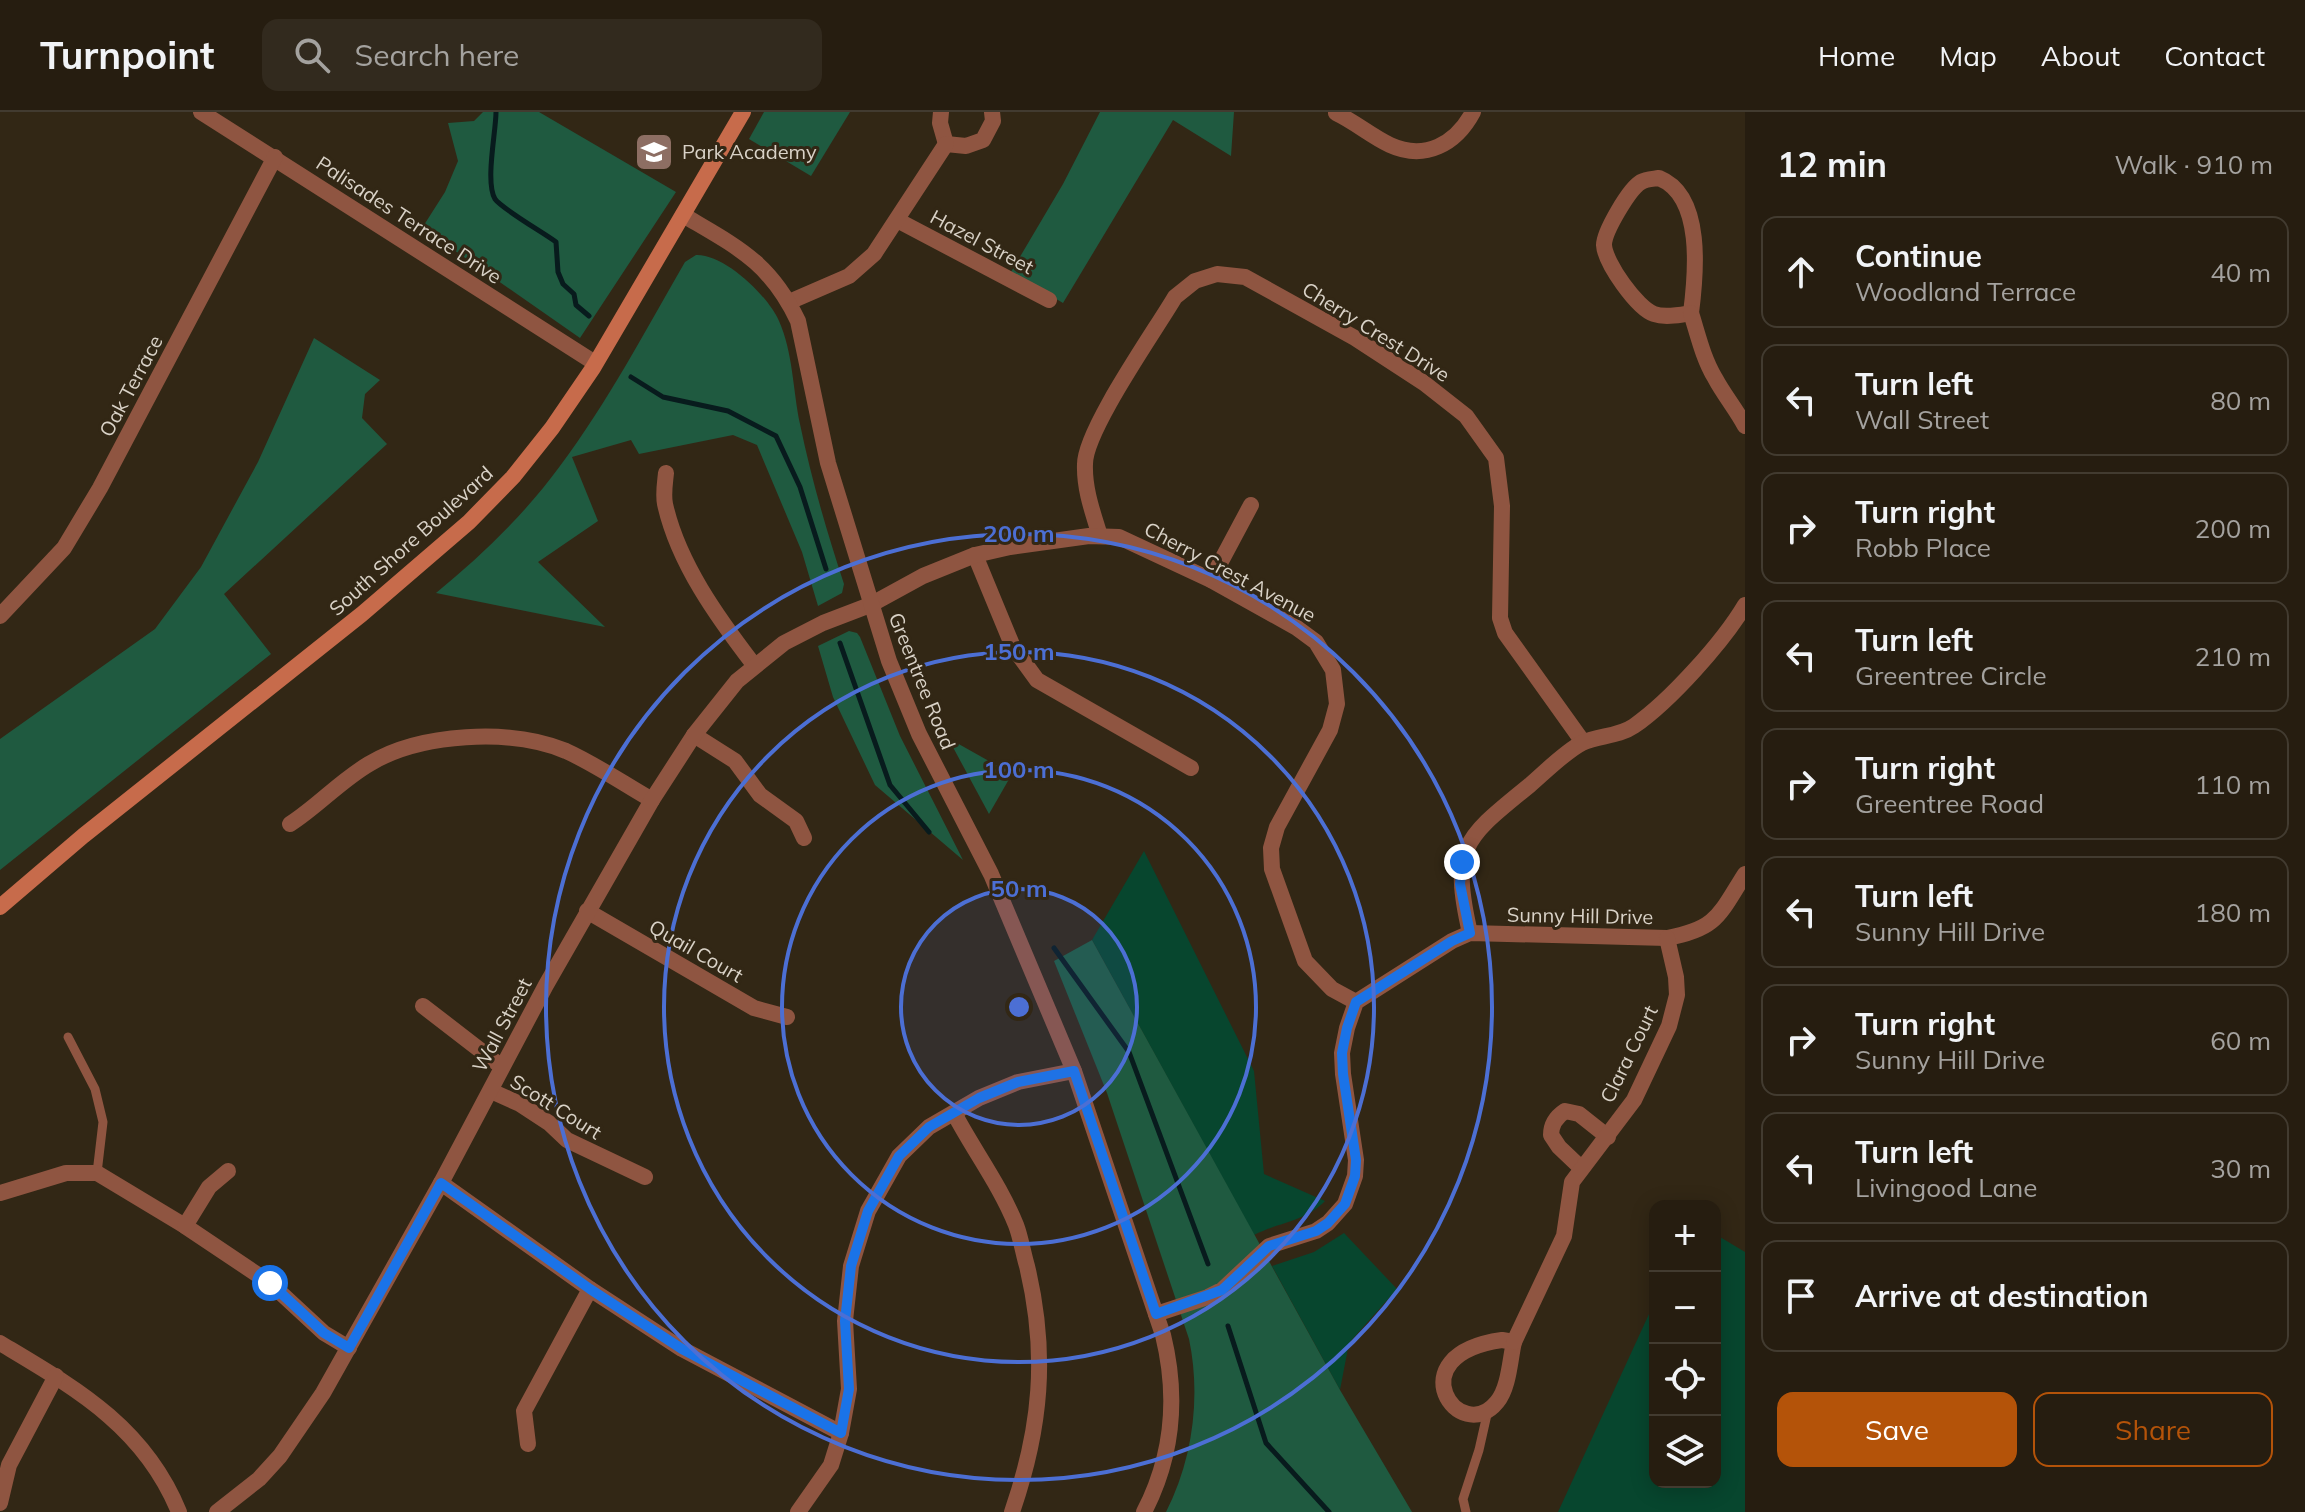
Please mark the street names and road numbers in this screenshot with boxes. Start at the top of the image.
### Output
street label: Palisades Terrace Drive [312,150,507,289]
street label: Hazel Street [926,204,1038,279]
street label: Cherry Crest Drive [1298,276,1455,387]
street label: Oak Terrace [93,331,168,441]
street label: South Shore Boulevard [324,460,498,621]
street label: Cherry Crest Avenue [1140,516,1320,627]
street label: Greentree Road [884,609,961,753]
street label: Sunny Hill Drive [1507,902,1653,929]
street label: Quail Court [645,914,748,988]
street label: Wall Street [466,973,537,1076]
street label: Clara Court [1594,1001,1663,1107]
street label: Scott Court [506,1069,607,1145]

